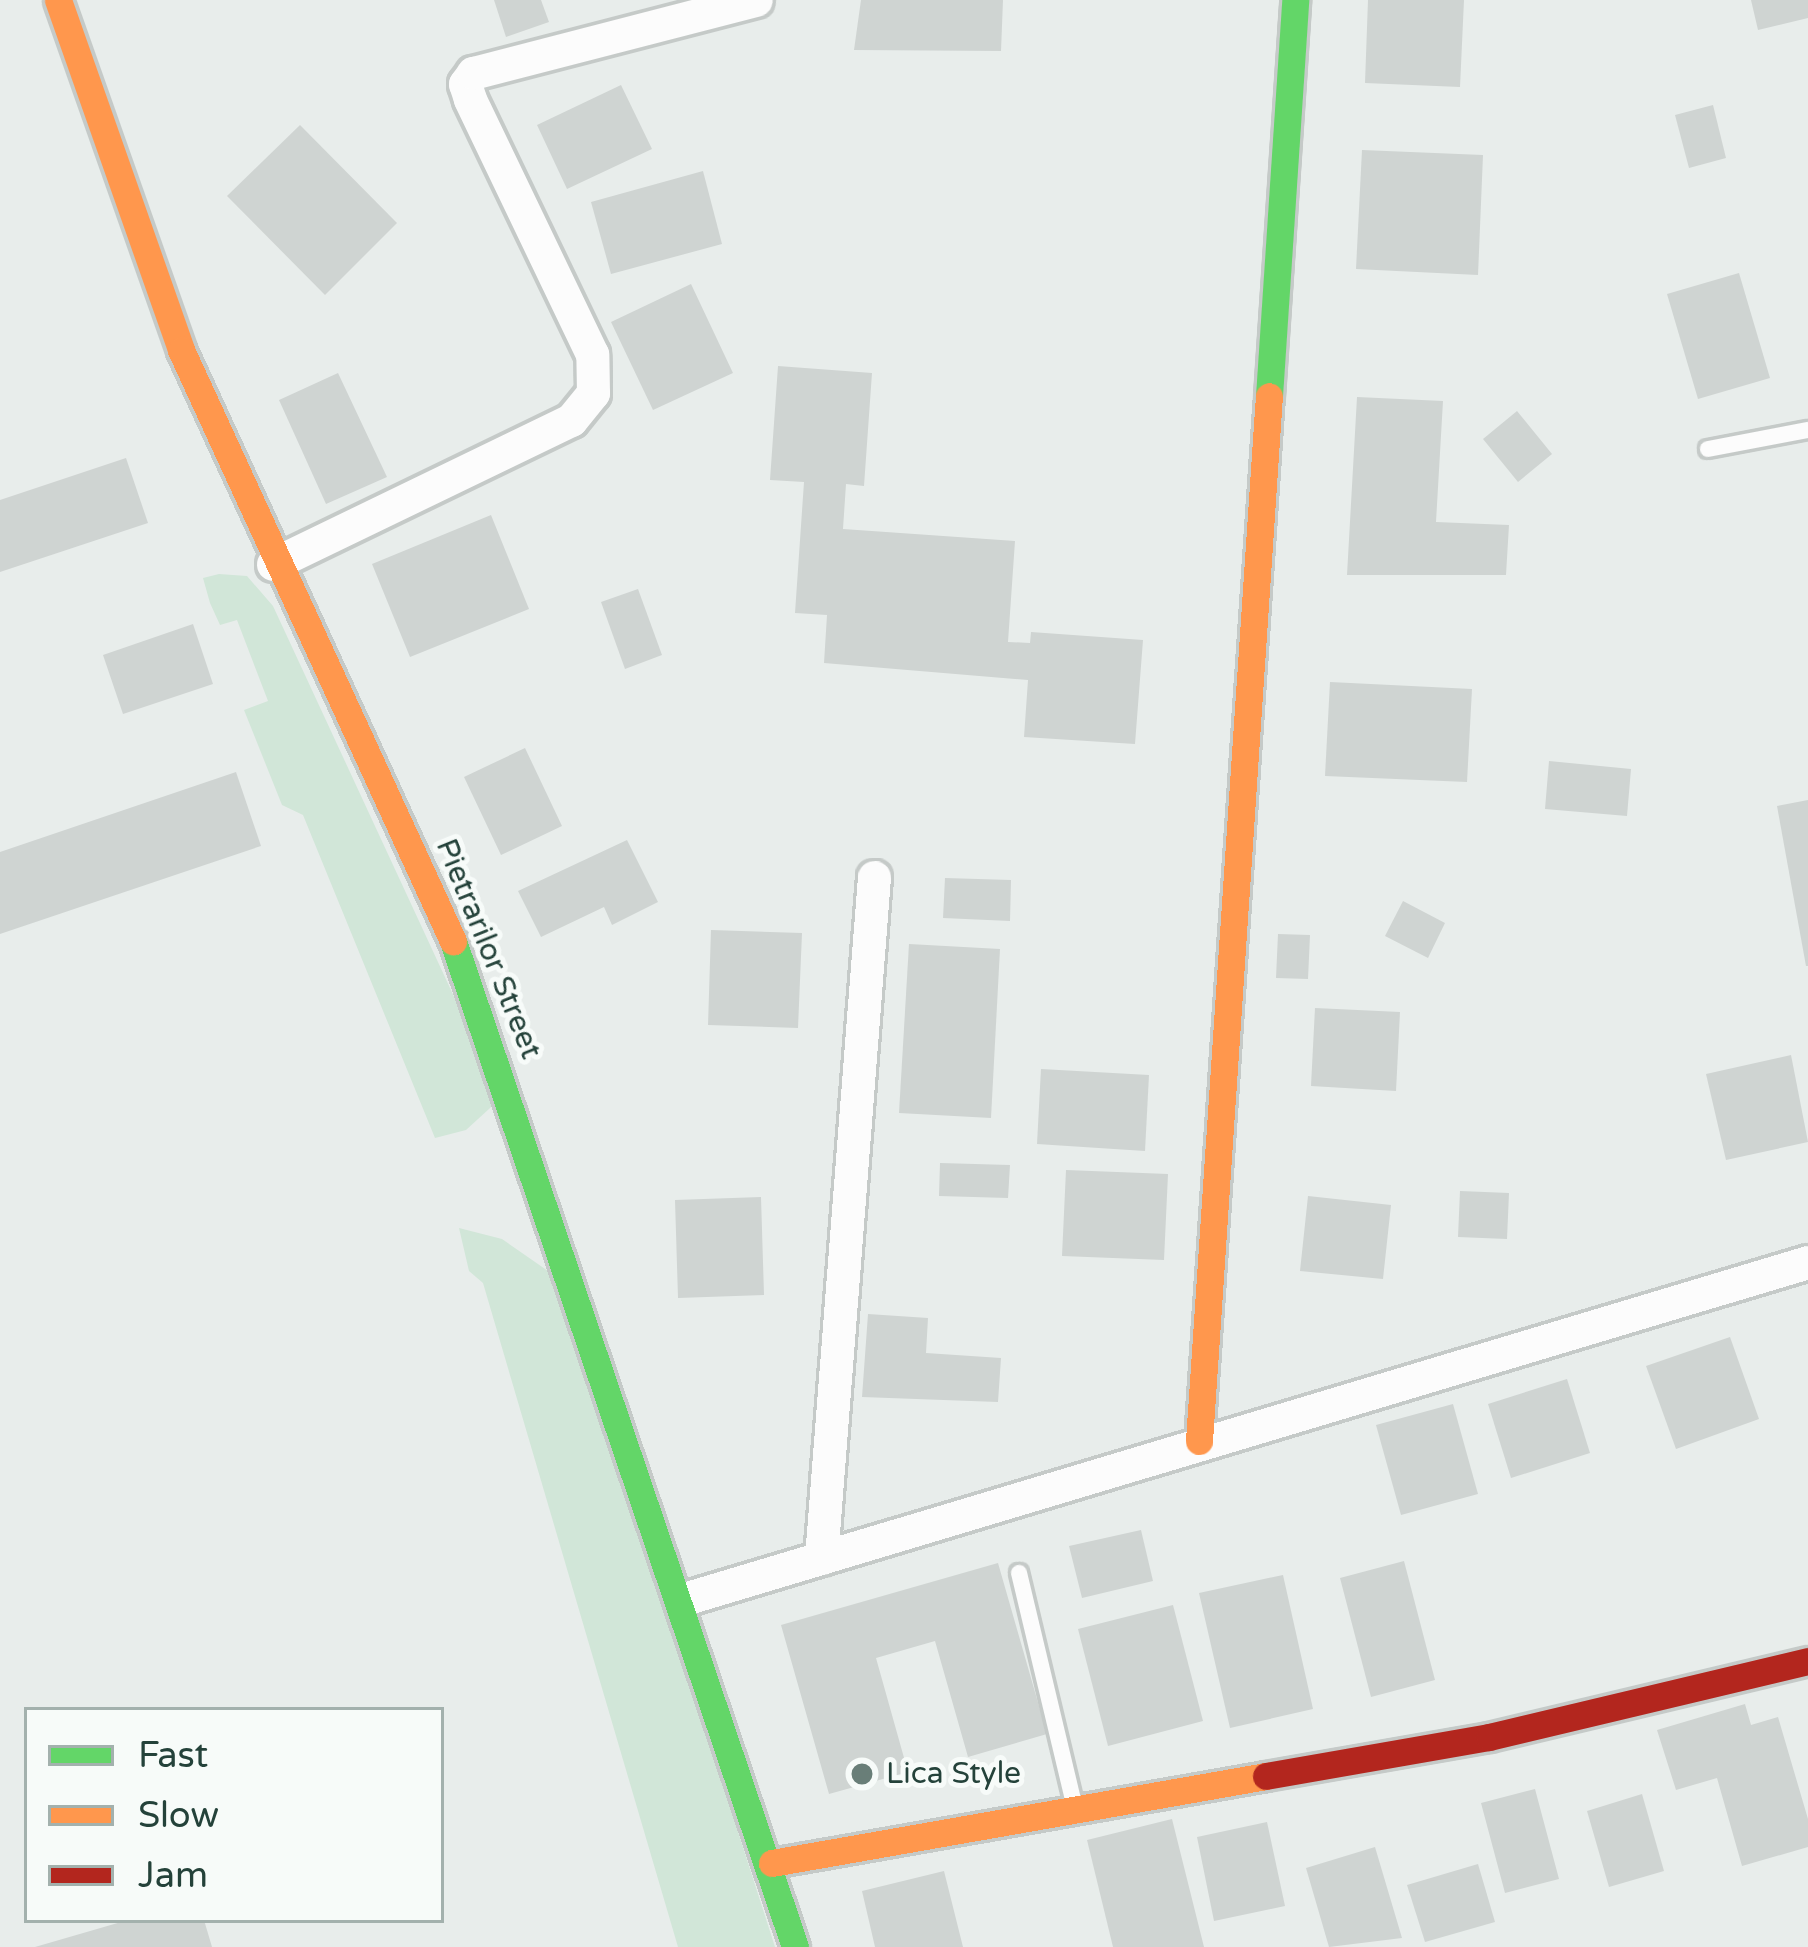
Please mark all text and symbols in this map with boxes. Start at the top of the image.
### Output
street label: Pietrarilor Street [428,834,548,1064]
legend [24,1707,444,1923]
text: Fast [138,1734,208,1777]
place label: Lica Style [886,1756,1021,1792]
marker: Lica Style [849,1761,875,1787]
text: Slow [138,1794,219,1837]
text: Jam [138,1854,208,1897]

